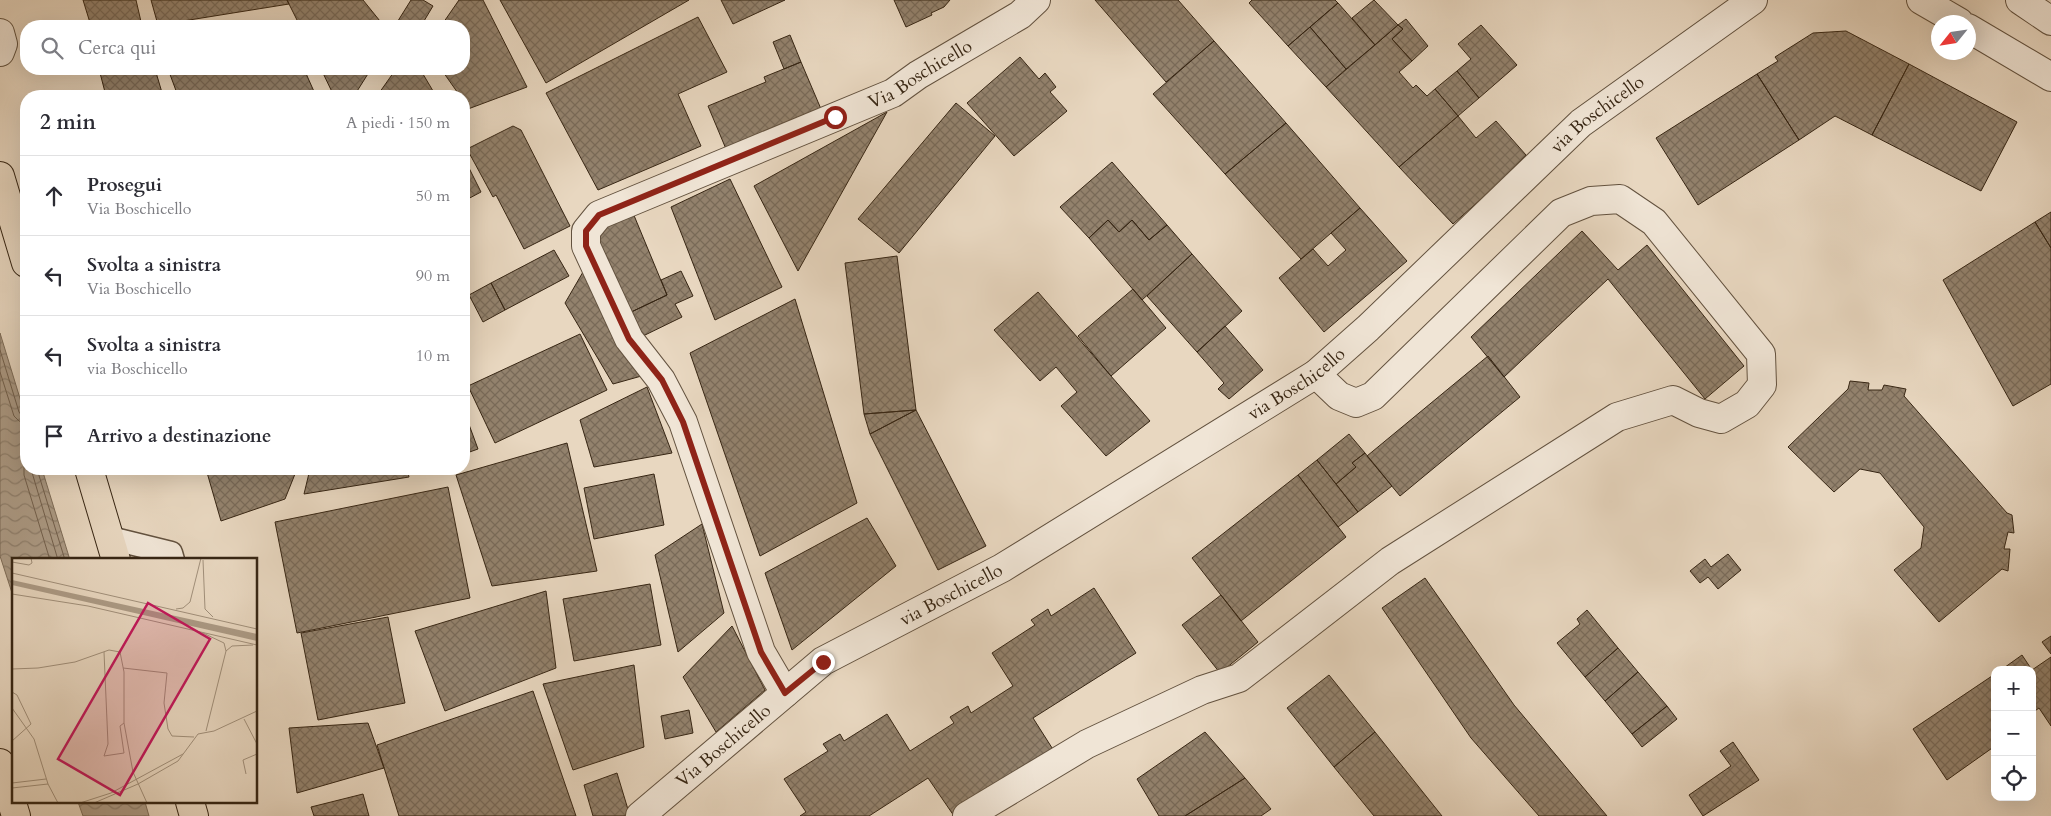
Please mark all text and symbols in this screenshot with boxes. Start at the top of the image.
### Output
north arrow [1931,15,1976,60]
search box [20,20,470,75]
street label: Via Boschicello [864,33,977,114]
icon: search [38,34,66,62]
text: Cerca qui [78,35,156,61]
street label: via Boschicello [1545,69,1649,159]
route start [824,106,847,129]
text: 2 min [40,108,96,137]
text: A piedi · 150 m [346,112,450,134]
text: Prosegui [87,172,162,198]
icon: ahead [40,182,68,210]
text: 50 m [416,185,450,207]
text: Via Boschicello [87,198,191,220]
text: Svolta a sinistra [87,252,221,278]
icon: left [40,262,68,290]
text: 90 m [416,265,450,287]
text: Via Boschicello [87,278,191,300]
text: Svolta a sinistra [87,332,221,358]
street label: via Boschicello [1243,341,1351,426]
icon: left [40,342,68,370]
text: 10 m [416,345,450,367]
text: via Boschicello [87,358,188,380]
icon: arrive [40,422,68,450]
text: Arrivo a destinazione [87,423,271,449]
street label: via Boschicello [895,557,1007,632]
inset map [12,558,258,804]
route end [812,651,835,674]
map controls [1991,666,2036,801]
button: + [1991,666,2036,711]
street label: Via Boschicello [670,698,776,793]
button: − [1991,711,2036,756]
button: locate [1991,756,2036,801]

